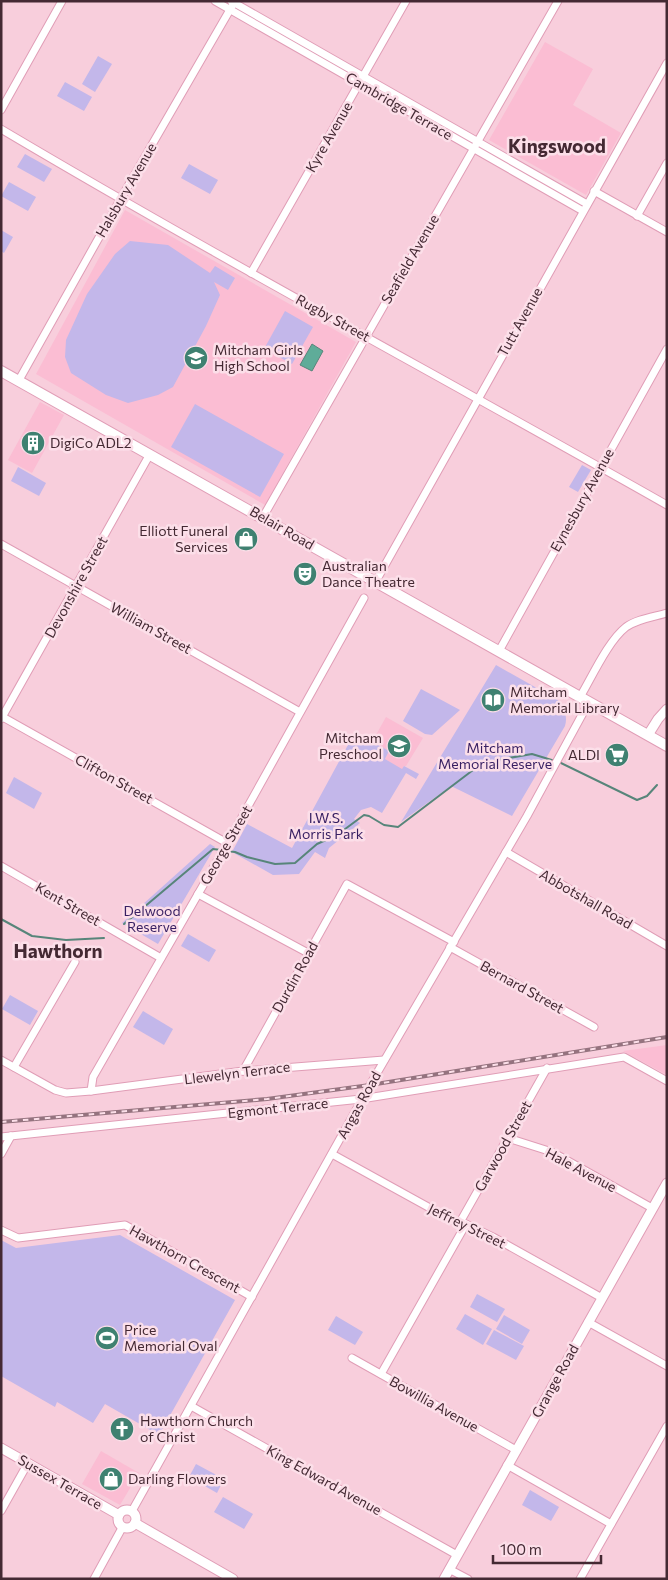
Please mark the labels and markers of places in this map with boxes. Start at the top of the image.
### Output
place label: Mitcham Girls High School [214,341,303,374]
school or university icon: Mitcham Girls High School [183,345,209,371]
building icon: DigiCo ADL2 [20,430,46,456]
place label: DigiCo ADL2 [50,434,132,451]
place label: Elliott Funeral Services [139,522,228,555]
shop icon: Elliott Funeral Services [233,526,259,552]
place label: Australian Dance Theatre [322,557,415,590]
theatre icon: Australian Dance Theatre [292,561,318,587]
place label: Mitcham Memorial Library [510,683,620,716]
library icon: Mitcham Memorial Library [480,687,506,713]
place label: Mitcham Preschool [319,729,382,762]
school or university icon: Mitcham Preschool [386,733,412,759]
supermarket icon: ALDI [604,742,630,768]
place label: ALDI [568,746,600,763]
place label: Price Memorial Oval [124,1321,217,1354]
sports icon: Price Memorial Oval [94,1325,120,1351]
place label: Hawthorn Church of Christ [140,1412,253,1445]
church icon: Hawthorn Church of Christ [109,1416,135,1442]
shop icon: Darling Flowers [98,1466,124,1492]
place label: Darling Flowers [128,1470,226,1487]

